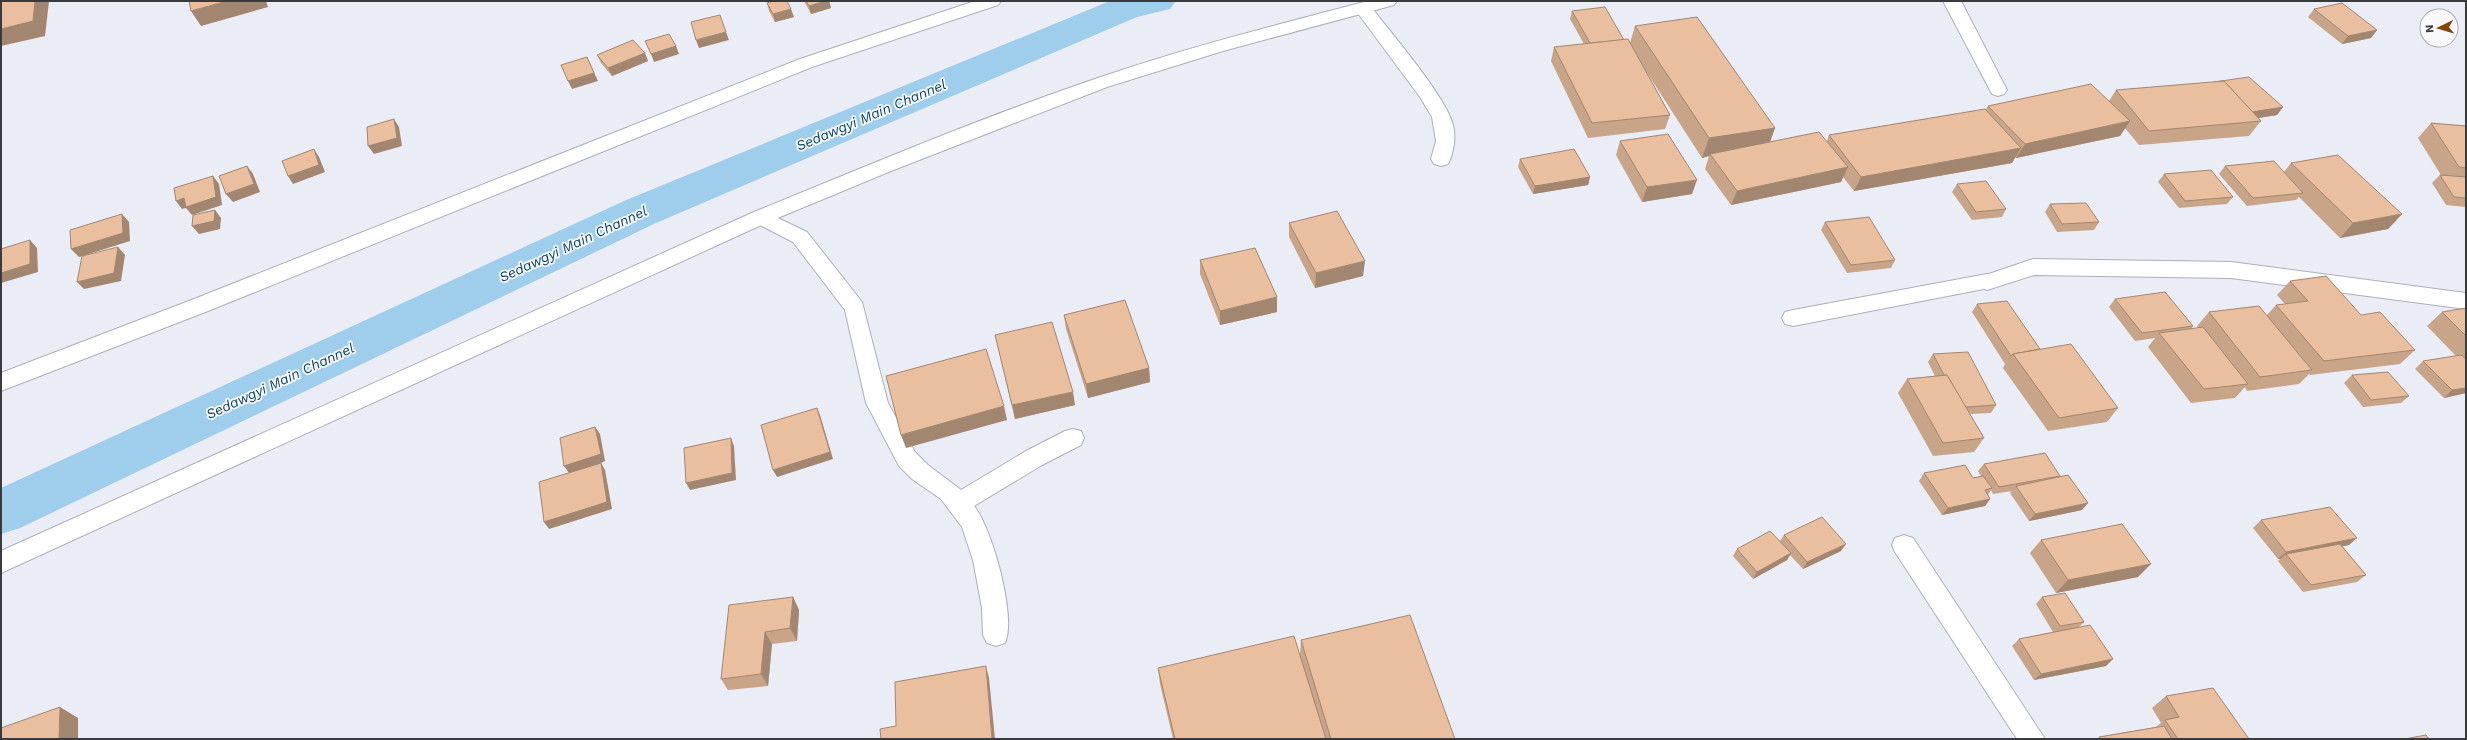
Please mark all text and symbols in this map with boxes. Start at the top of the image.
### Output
north arrow [2419,8,2459,48]
text: N [2423,24,2436,33]
water label: Sedawgyi Main Channel [794,76,948,154]
water label: Sedawgyi Main Channel [496,203,650,285]
water label: Sedawgyi Main Channel [203,340,357,422]

